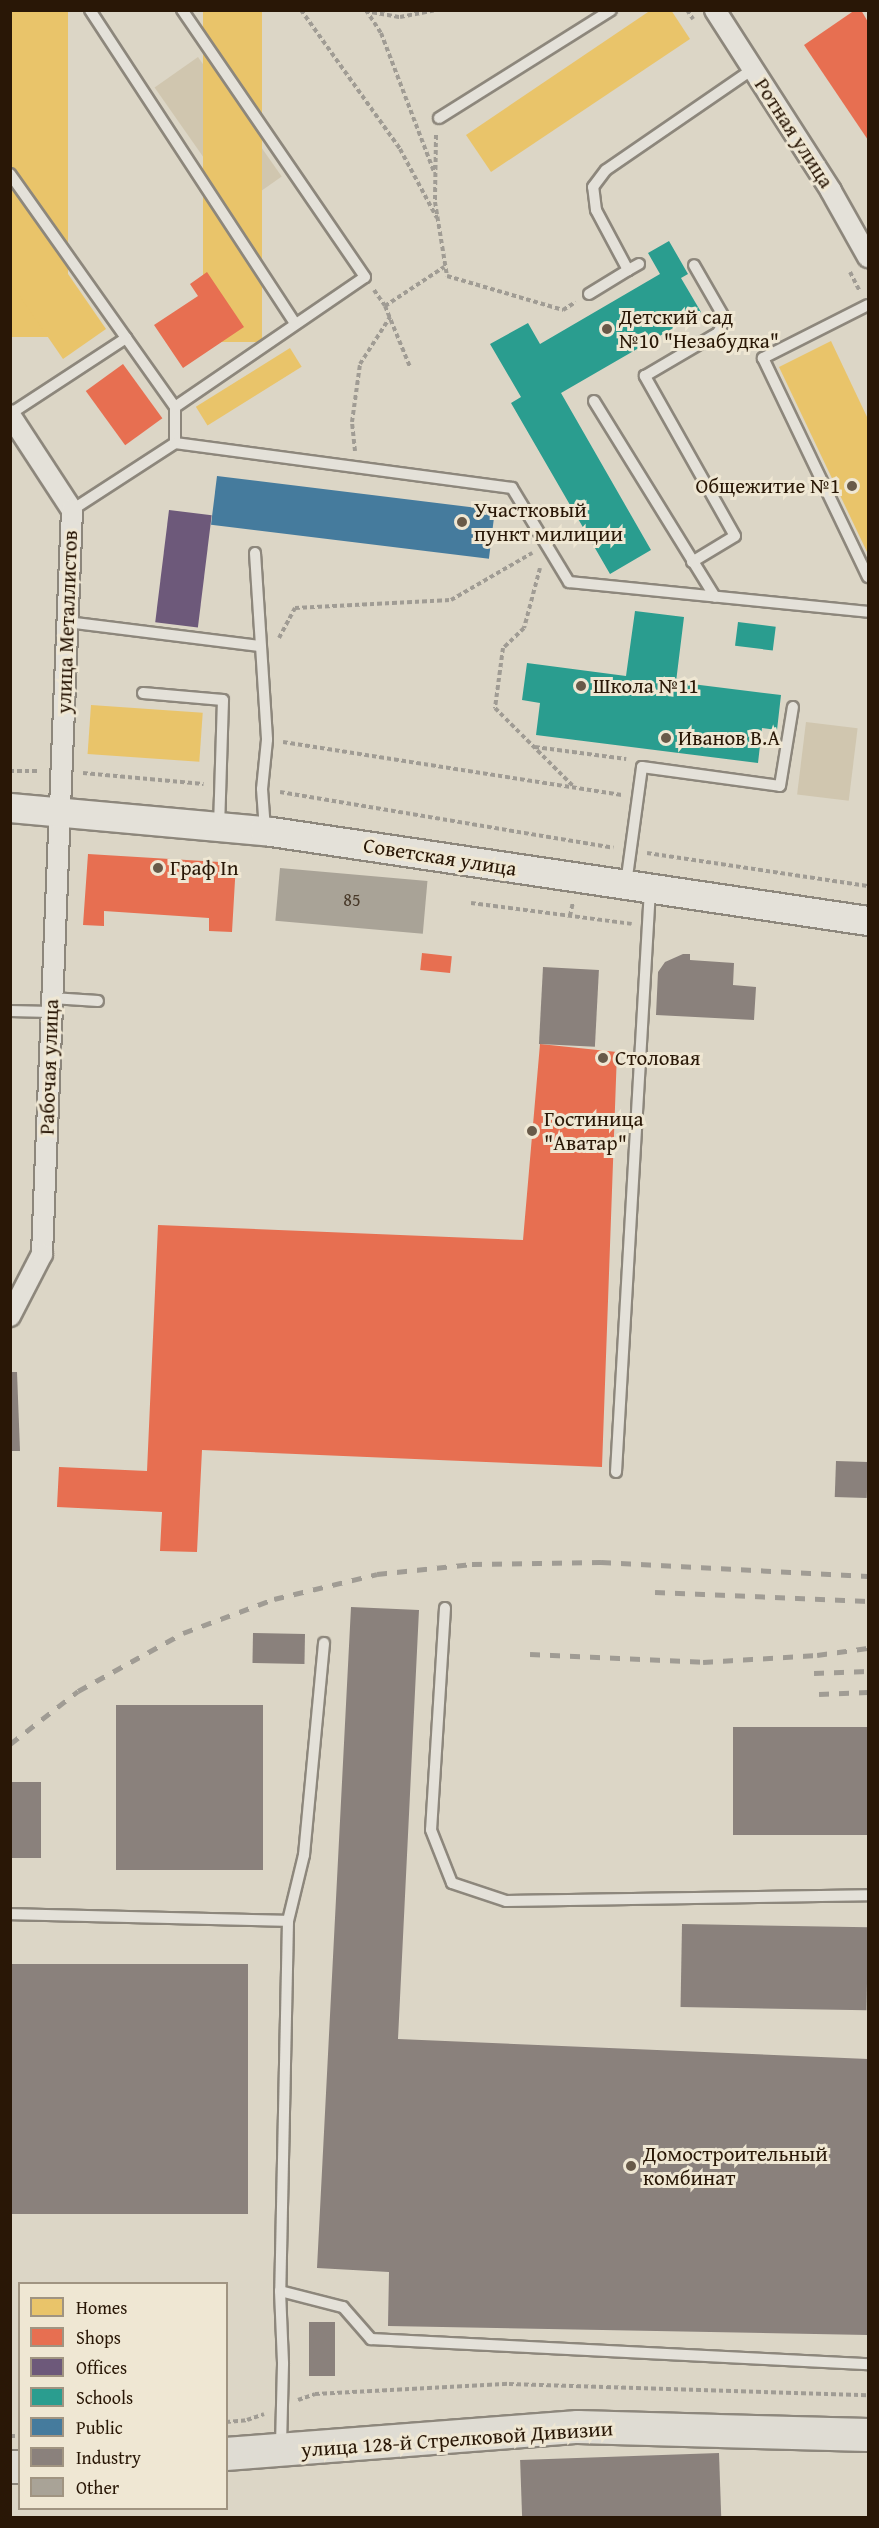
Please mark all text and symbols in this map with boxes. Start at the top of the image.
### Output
street label: Ротная улица [749,73,839,193]
place label: Детский сад №10 "Незабудка" [619,304,779,354]
marker: Детский сад №10 "Незабудка" [600,322,614,336]
place label: Общежитие №1 [696,473,840,499]
marker: Общежитие №1 [845,479,859,493]
place label: Участковый пункт милиции [474,497,623,547]
marker: Участковый пункт милиции [455,515,469,529]
street label: улица Металлистов [51,530,83,714]
place label: Школа №11 [593,673,699,699]
marker: Школа №11 [574,679,588,693]
place label: Иванов В.А [678,725,780,751]
marker: Иванов В.А [659,731,673,745]
street label: Советская улица [362,832,518,882]
place label: Граф In [170,855,238,881]
marker: Граф In [151,861,165,875]
house number: 85 [343,889,361,911]
street label: Рабочая улица [34,999,64,1135]
place label: Столовая [615,1045,700,1071]
marker: Столовая [596,1051,610,1065]
place label: Гостиница "Аватар" [544,1106,643,1156]
marker: Гостиница "Аватар" [525,1124,539,1138]
place label: Домостроительный комбинат [643,2141,828,2191]
marker: Домостроительный комбинат [624,2159,638,2173]
legend [18,2282,228,2510]
text: Homes [76,2294,127,2321]
text: Shops [76,2324,121,2351]
text: Offices [76,2354,127,2381]
text: Schools [76,2384,133,2411]
text: Public [76,2414,123,2441]
street label: улица 128-й Стрелковой Дивизии [300,2416,614,2462]
text: Industry [76,2444,141,2471]
text: Other [76,2474,119,2501]

